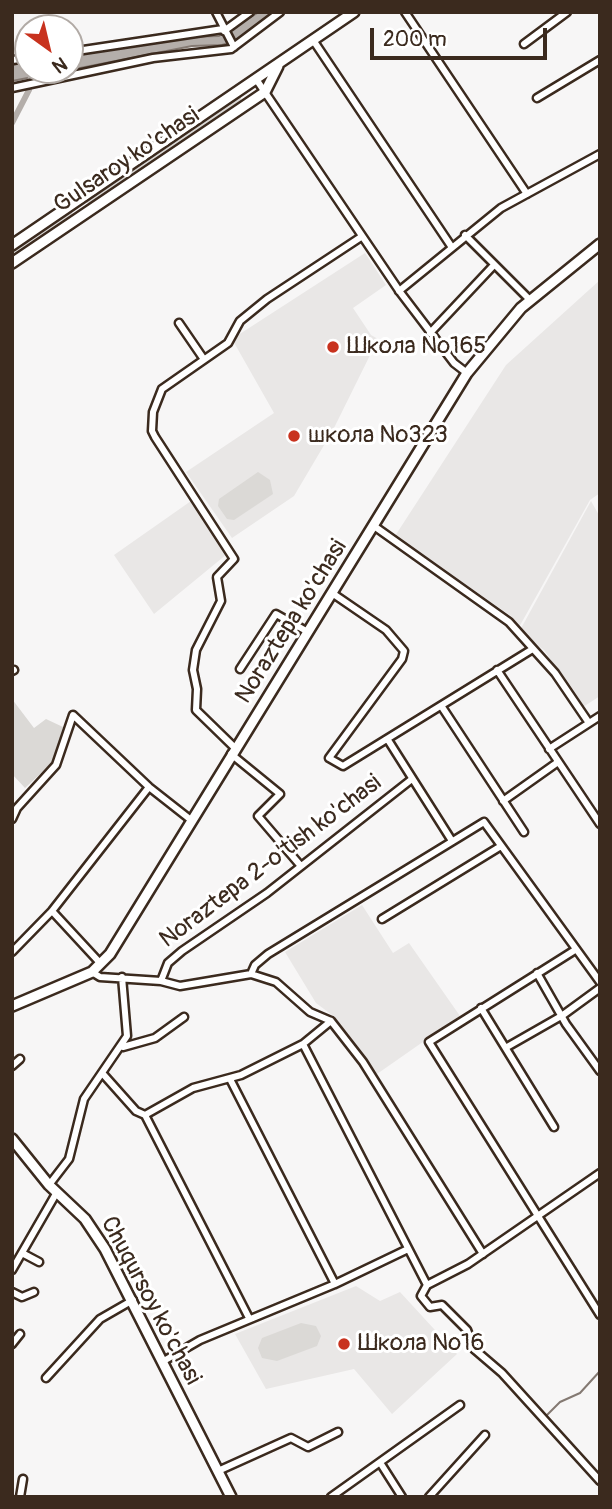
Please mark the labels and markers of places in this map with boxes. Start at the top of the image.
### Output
place label: Школа №165 [347,333,486,361]
marker: Школа №165 [325,339,341,355]
place label: школа №323 [308,422,448,450]
marker: школа №323 [286,428,302,444]
place label: Школа №16 [358,1330,484,1358]
marker: Школа №16 [336,1336,352,1352]

